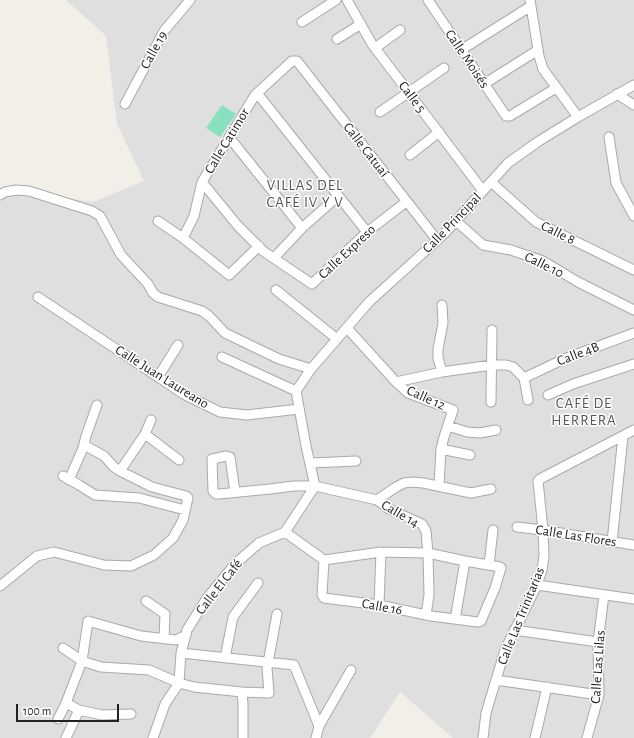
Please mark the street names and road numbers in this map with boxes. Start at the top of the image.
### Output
street label: Calle Moisés [441,26,493,92]
street label: Calle 19 [137,28,171,72]
street label: Calle 5 [395,78,429,116]
street label: Calle Catimor [201,105,253,177]
street label: Calle Catuaí [339,119,393,181]
street label: Calle Principal [419,189,485,257]
street label: Calle 8 [538,218,578,248]
street label: Calle Expreso [315,221,379,283]
street label: Calle 10 [522,248,566,282]
street label: Calle 4B [555,338,601,370]
street label: Calle Juan Laureano [112,341,212,413]
street label: Calle 12 [404,382,448,414]
street label: Calle 14 [378,496,422,532]
street label: Calle Las Flores [534,521,618,551]
street label: Calle El Café [192,556,246,618]
street label: Calle Las Trinitarias [494,565,548,667]
street label: Calle 16 [360,595,404,619]
street label: Calle Las Lilas [587,630,609,704]

